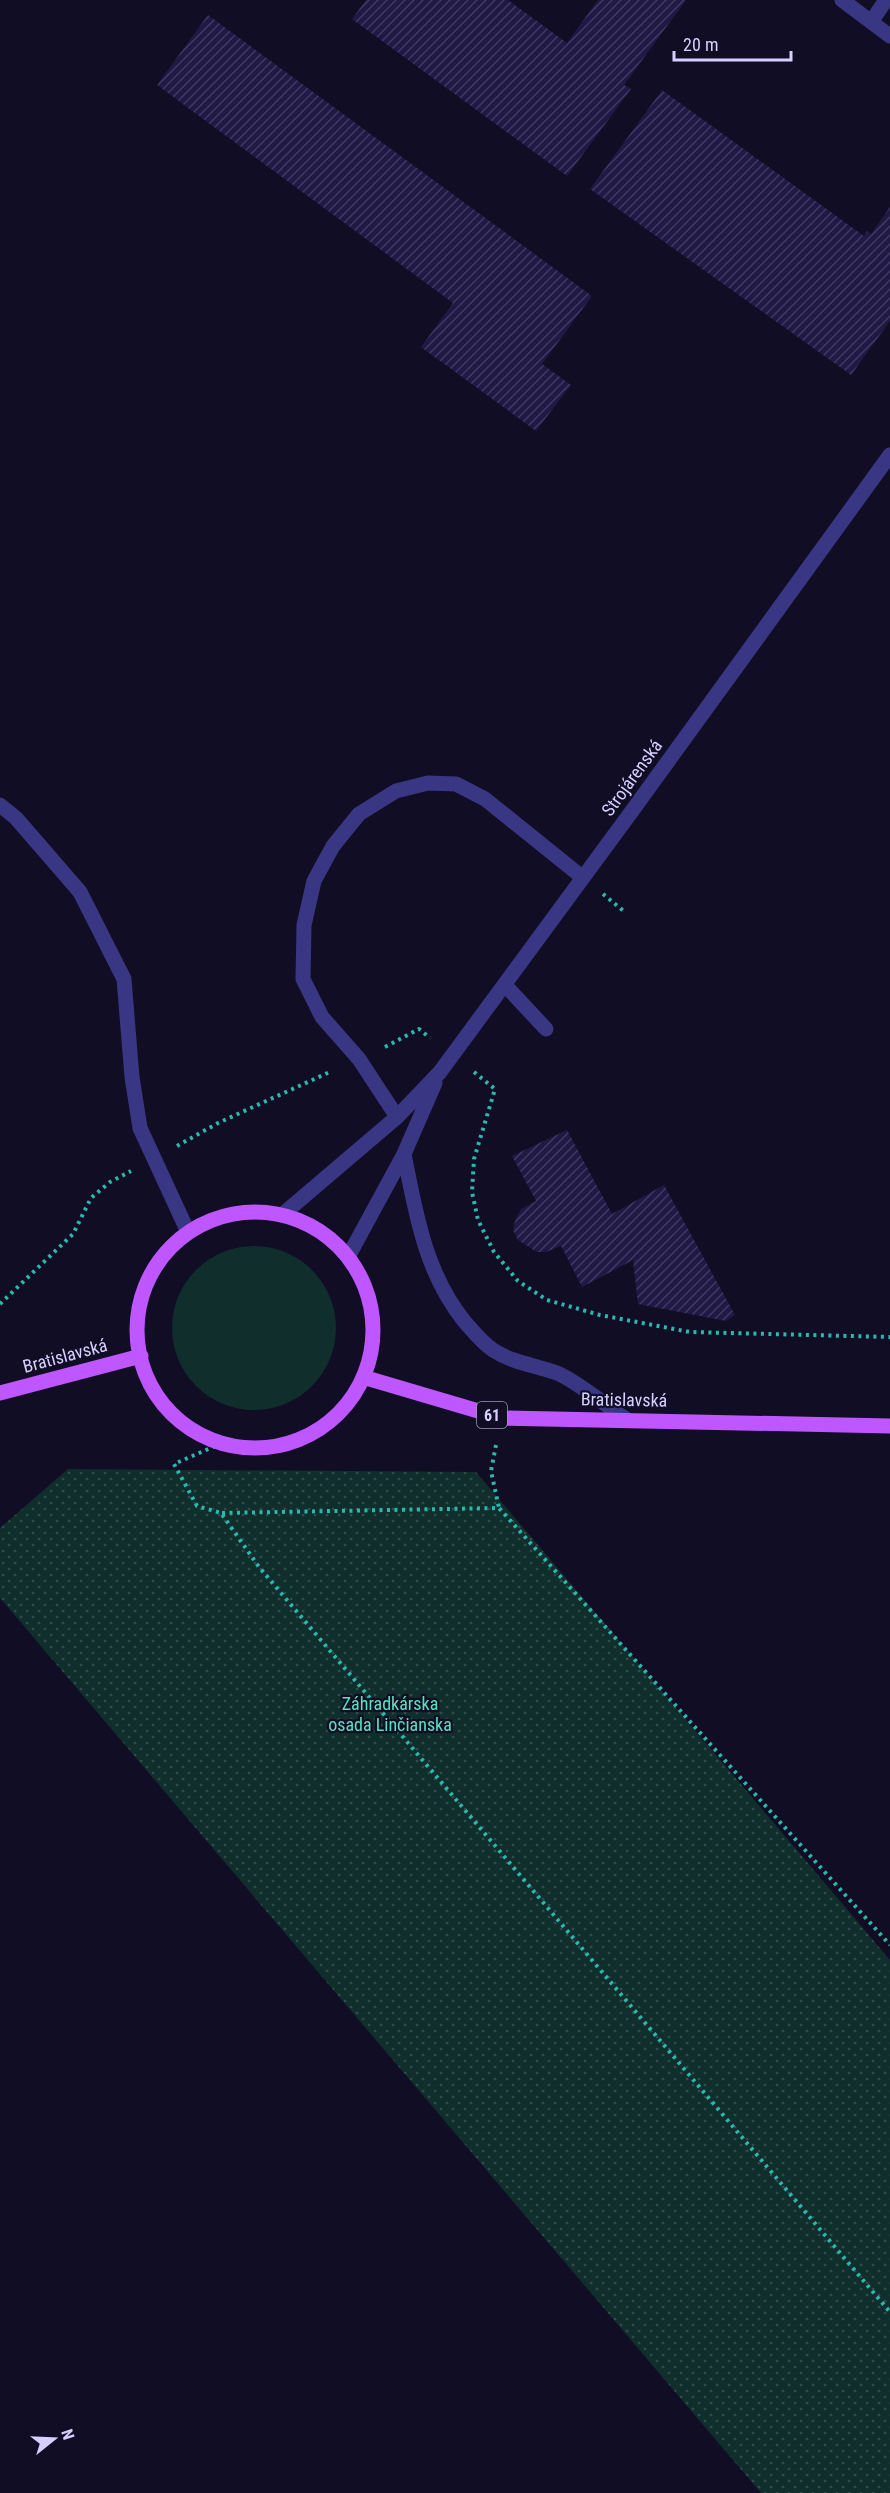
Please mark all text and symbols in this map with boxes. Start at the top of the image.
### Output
scale bar [674,24,791,62]
text: 20 m [683,34,718,55]
street label: Strojárenská [597,736,666,820]
street label: Bratislavská [20,1334,109,1377]
street label: Bratislavská [581,1388,667,1411]
road number: 61 [477,1402,507,1428]
park label: Záhradkárska osada Linčianska [328,1693,452,1735]
north arrow [24,2409,84,2469]
text: N [57,2427,78,2442]

